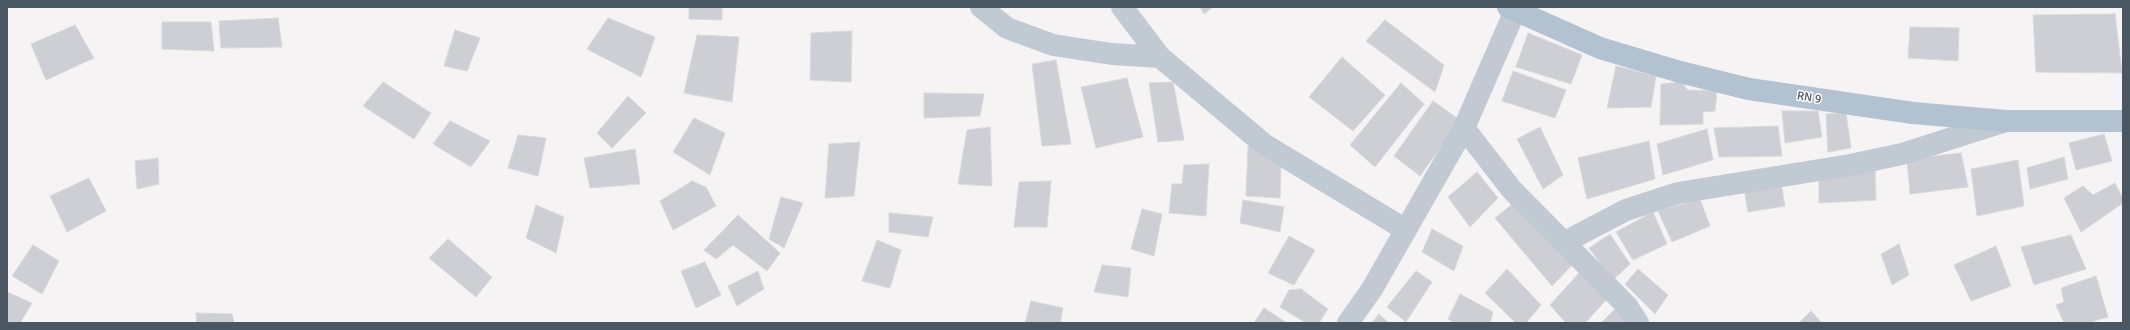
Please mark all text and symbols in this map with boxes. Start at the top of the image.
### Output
street label: RN 9 [1796,89,1822,107]

